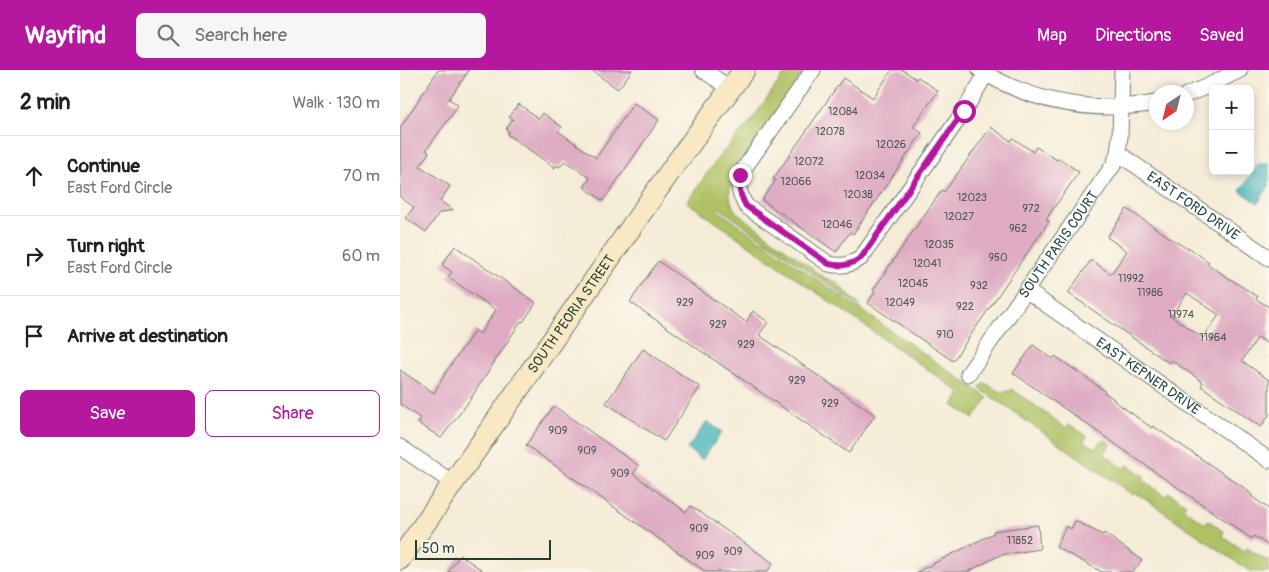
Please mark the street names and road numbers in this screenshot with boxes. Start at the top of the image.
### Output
street label: EAST FORD DRIVE [1144,167,1243,244]
street label: SOUTH PARIS COURT [1015,187,1101,301]
street label: SOUTH PEORIA STREET [524,251,618,376]
street label: EAST KEPNER DRIVE [1093,333,1204,418]

